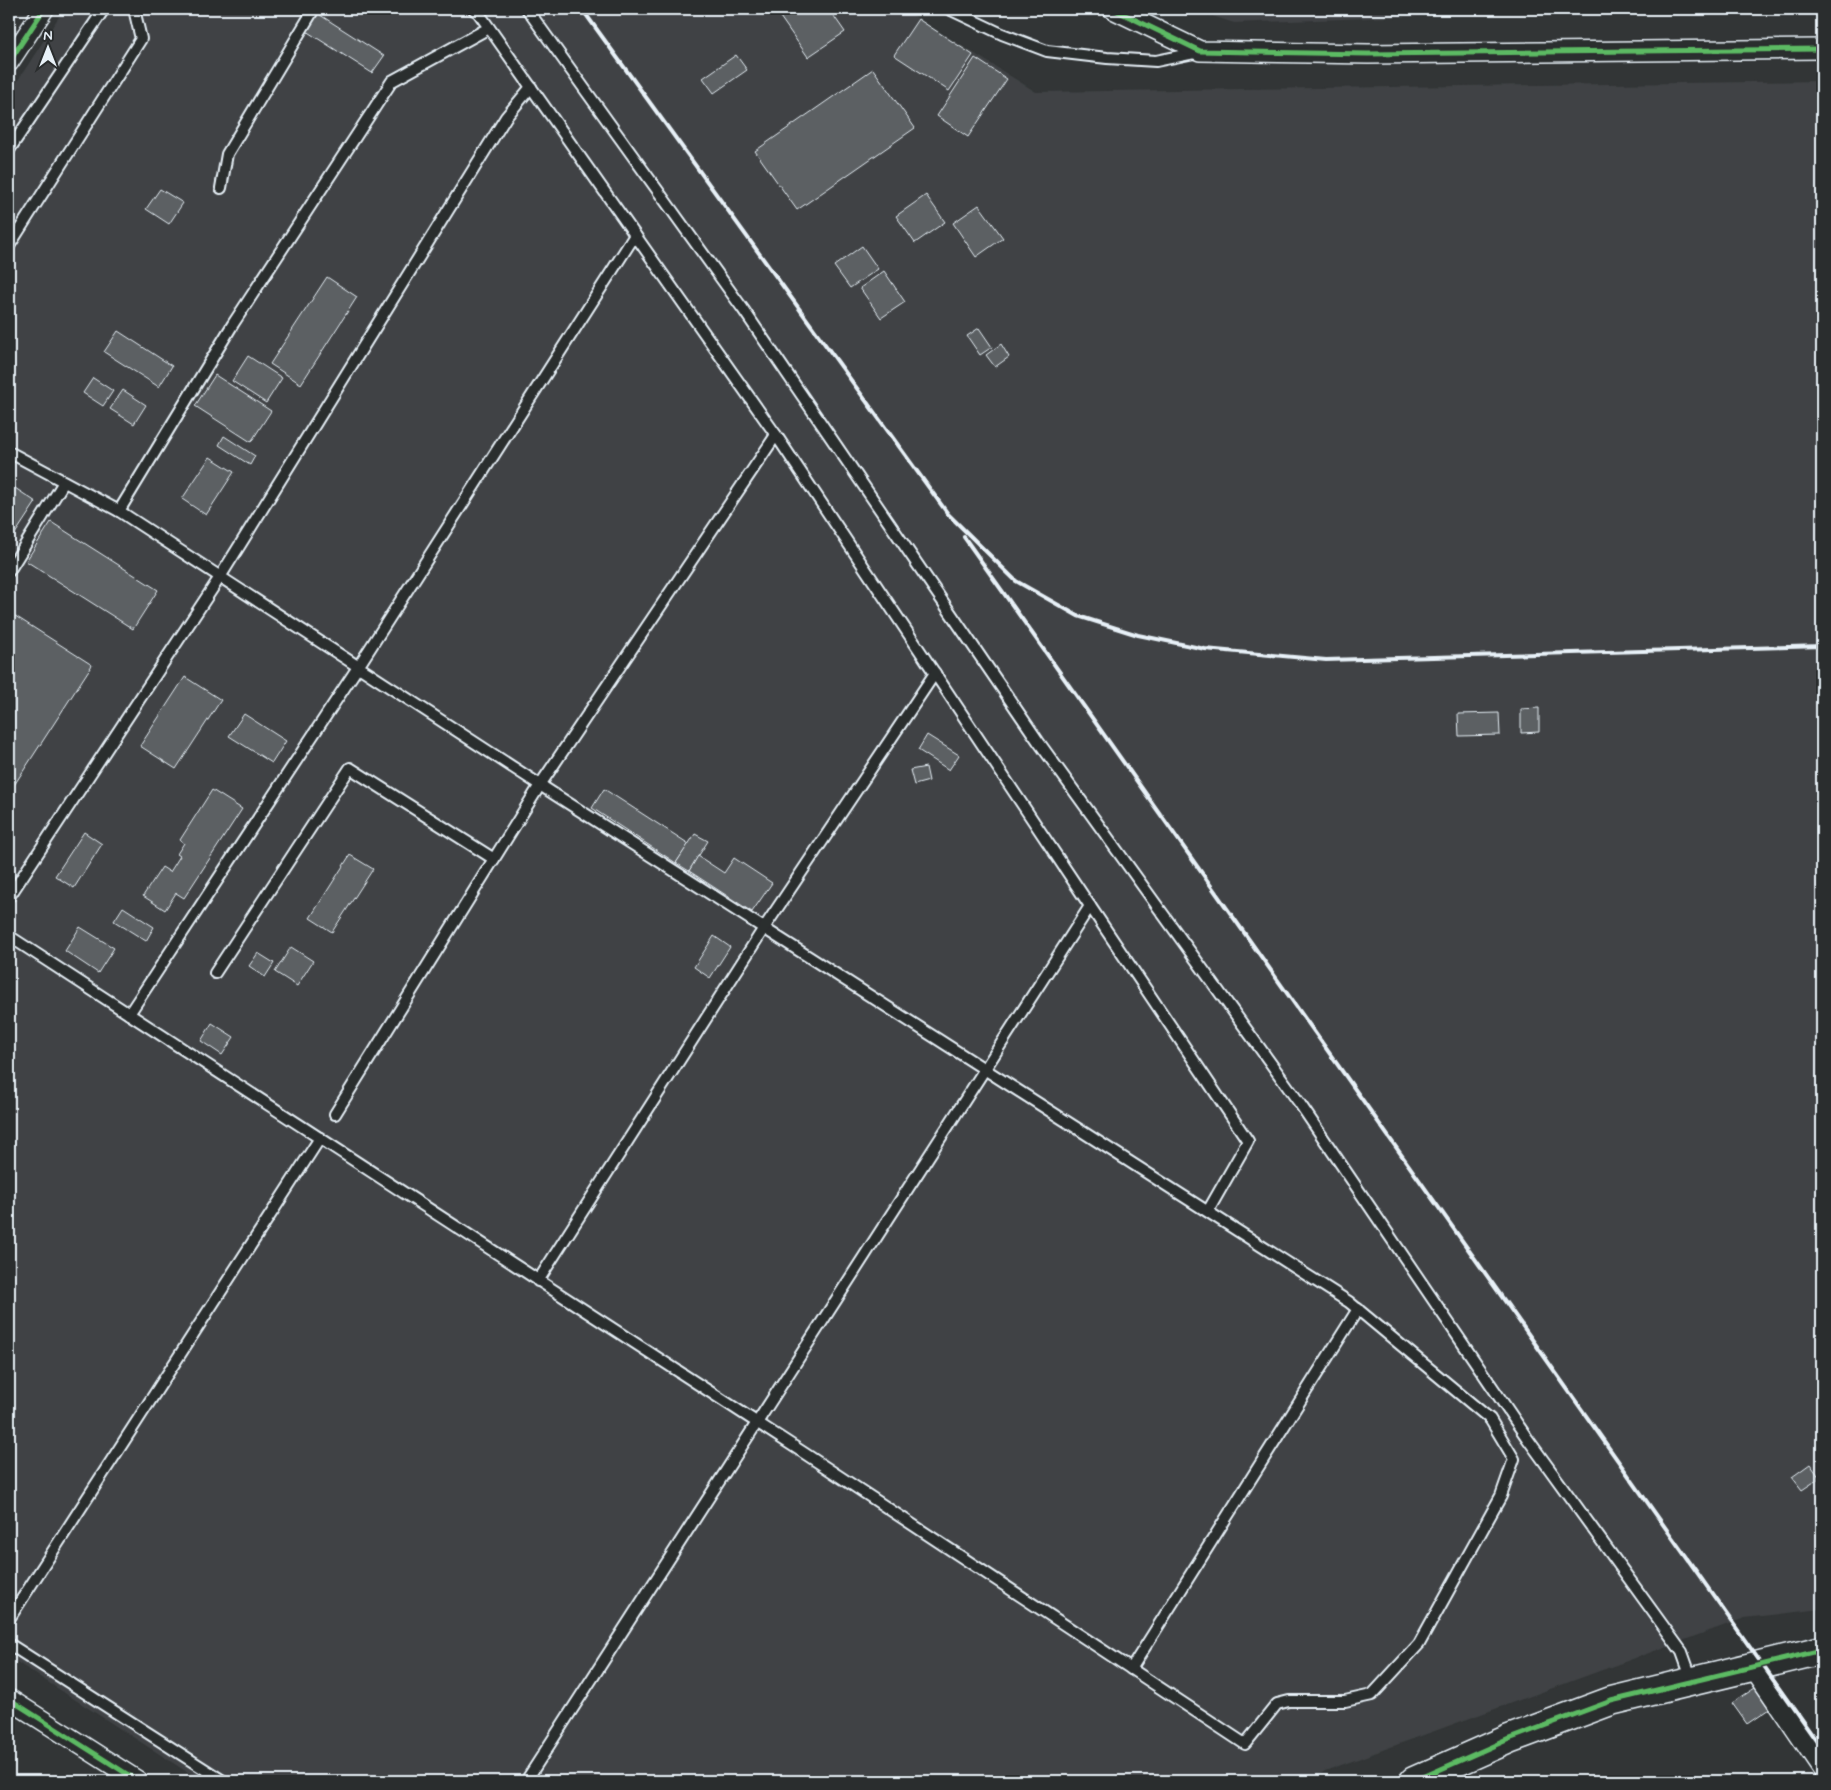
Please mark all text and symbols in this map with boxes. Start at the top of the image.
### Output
north arrow [22,22,72,72]
text: N [43,27,53,45]

